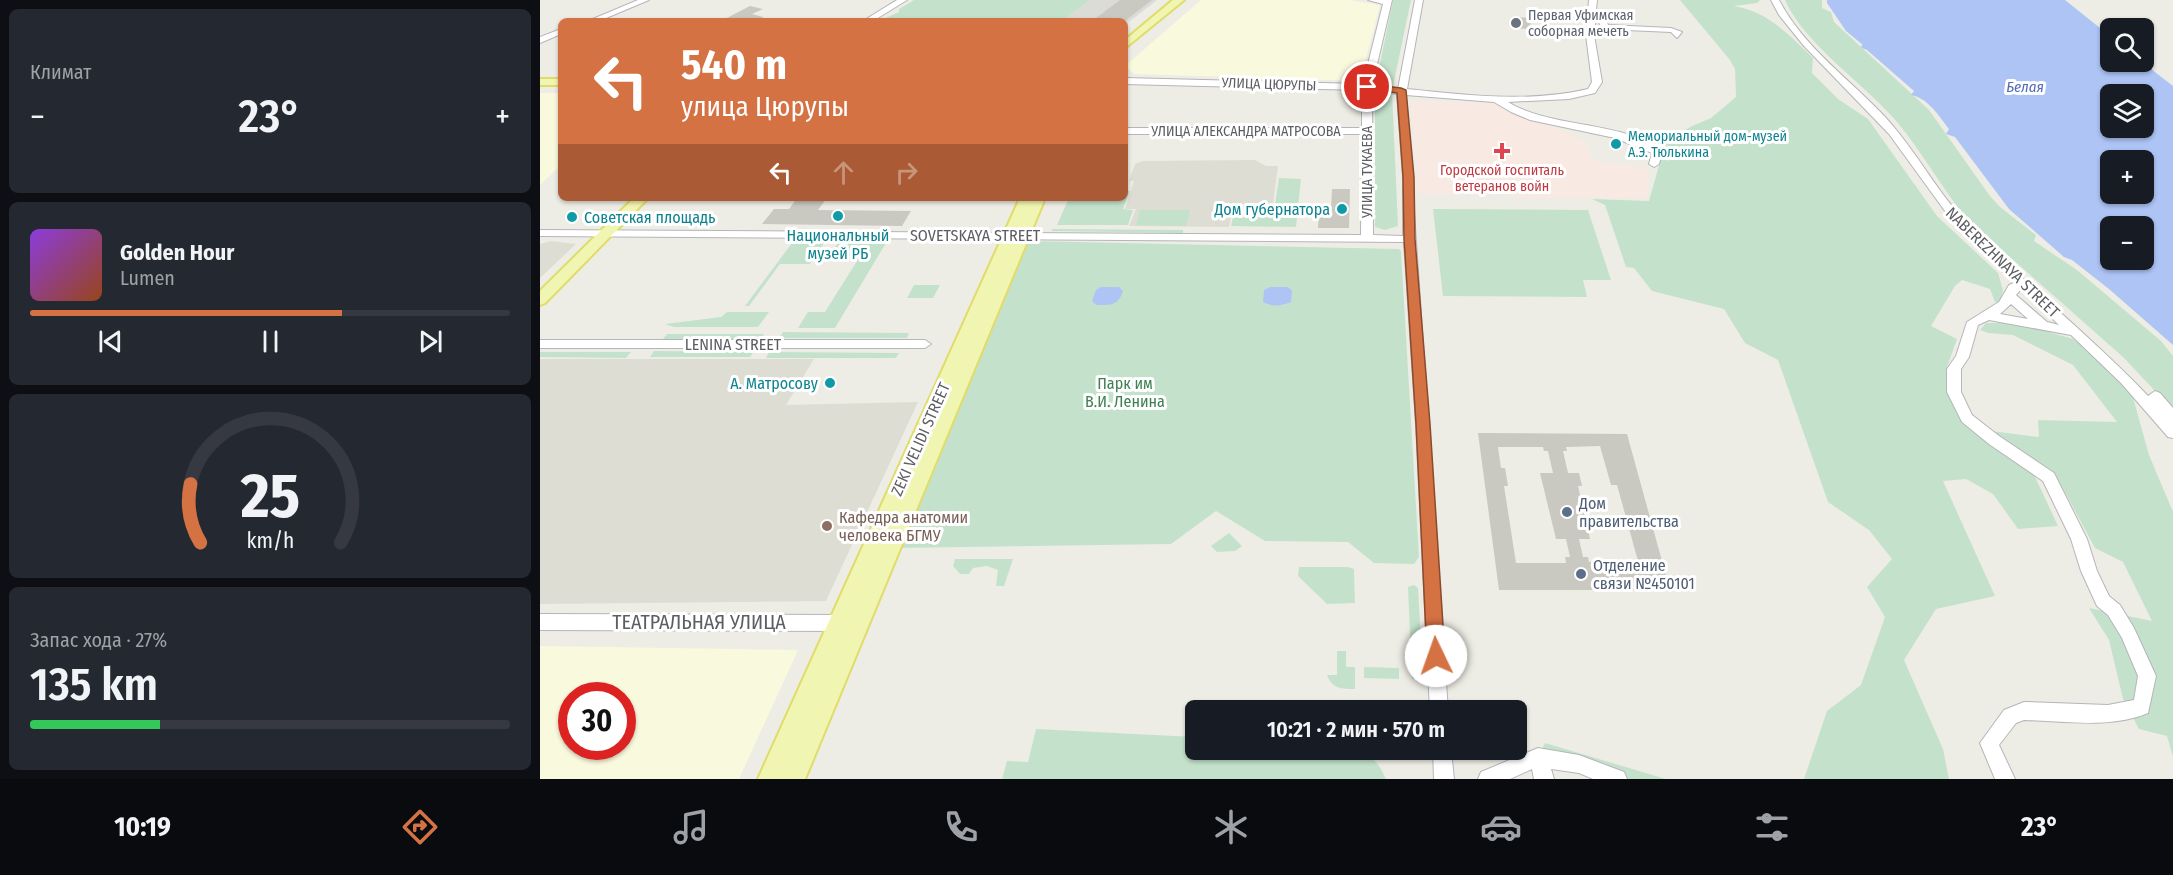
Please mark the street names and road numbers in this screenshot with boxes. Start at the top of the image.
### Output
street label: УЛИЦА ЦЮРУПЫ [1220,74,1317,95]
street label: УЛИЦА АЛЕКСАНДРА МАТРОСОВА [1150,123,1341,140]
street label: УЛИЦА ТУКАЕВА [1359,125,1376,219]
street label: NABEREZHNAYA STREET [1942,203,2064,322]
street label: SOVETSKAYA STREET [910,226,1041,245]
street label: LENINA STREET [685,335,782,354]
street label: ZEKI VELIDI STREET [887,379,954,499]
street label: ТЕАТРАЛЬНАЯ УЛИЦА [612,610,786,634]

